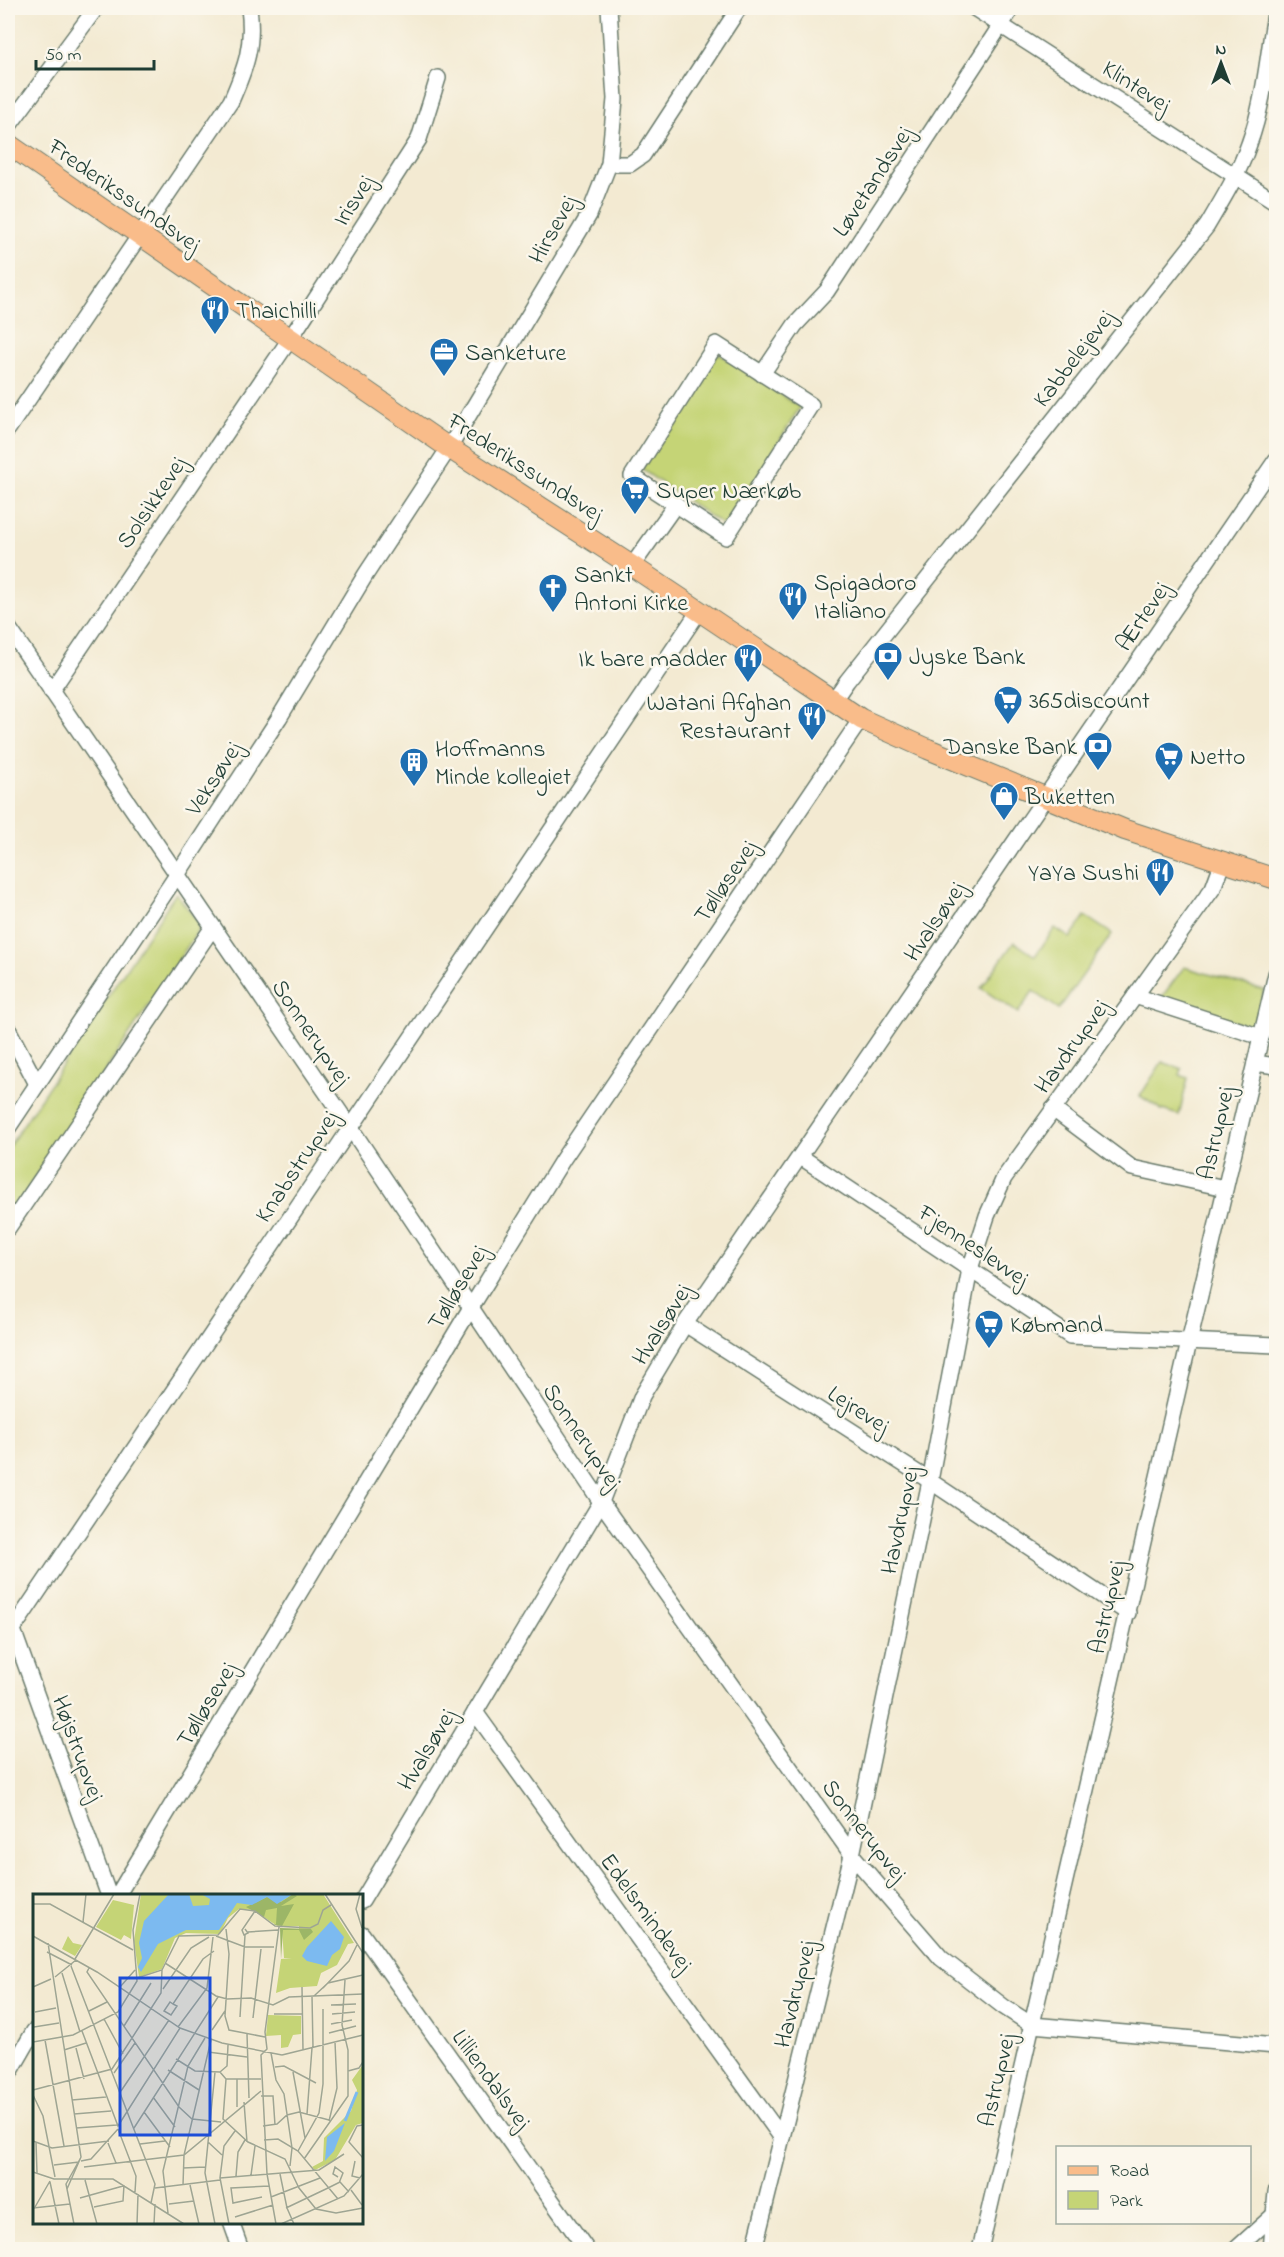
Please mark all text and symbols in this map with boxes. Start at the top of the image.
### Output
scale bar [36,33,154,71]
north arrow [1191,33,1251,93]
text: N [1216,38,1227,62]
text: 50 m [45,43,82,69]
street label: Klintevej [1094,53,1178,124]
street label: Løvetandsvej [825,119,924,245]
street label: Frederikssundsvej [39,131,208,264]
street label: Irisvej [325,168,385,234]
street label: Hirsevej [521,188,588,271]
restaurant icon: Thaichilli [199,294,231,336]
place label: Thaichilli [236,295,317,330]
street label: Kabbelejevej [1026,302,1125,416]
office icon: Sanketure [428,336,460,378]
place label: Sanketure [465,337,567,372]
street label: Frederikssundsvej [439,405,610,533]
street label: Solsikkevej [109,449,198,557]
supermarket icon: Super Nærkøb [619,474,651,516]
place label: Super Nærkøb [656,475,801,510]
place label: Sankt Antoni Kirke [574,559,688,622]
place label: Spigadoro Italiano [814,567,916,630]
church icon: Sankt Antoni Kirke [537,572,569,614]
street label: Ærtevej [1108,575,1181,659]
restaurant icon: Spigadoro Italiano [777,580,809,622]
bank icon: Jyske Bank [872,640,904,682]
place label: Jyske Bank [909,641,1025,677]
restaurant icon: Ik bare madder [732,642,764,684]
place label: Ik bare madder [578,643,728,678]
supermarket icon: 365discount [992,684,1024,726]
place label: 365discount [1029,685,1150,720]
place label: Watani Afghan Restaurant [646,687,791,750]
restaurant icon: Watani Afghan Restaurant [796,700,828,742]
bank icon: Danske Bank [1082,730,1114,772]
place label: Danske Bank [943,731,1077,766]
place label: Hoffmanns Minde kollegiet [435,733,571,796]
street label: Veksøvej [177,734,253,824]
supermarket icon: Netto [1153,740,1185,782]
place label: Netto [1190,741,1246,776]
building icon: Hoffmanns Minde kollegiet [398,746,430,788]
shop icon: Buketten [988,780,1020,822]
place label: Buketten [1024,781,1115,816]
street label: Tølløsevej [686,833,768,931]
restaurant icon: YaYa Sushi [1144,856,1176,898]
place label: YaYa Sushi [1028,857,1139,892]
street label: Hvalsøvej [896,874,977,970]
street label: Sonnerupvej [261,973,359,1095]
street label: Havdrupvej [1027,992,1120,1102]
street label: Astrupvej [1190,1082,1245,1184]
street label: Knabstrupvej [247,1103,349,1231]
street label: Fjenneslevvej [909,1196,1036,1298]
street label: Tølløsevej [420,1238,499,1337]
street label: Hvalsøvej [624,1277,703,1373]
supermarket icon: Købmand [973,1308,1005,1350]
place label: Købmand [1010,1309,1103,1344]
street label: Sonnerupvej [532,1377,630,1499]
street label: Lejrevej [820,1378,897,1445]
street label: Havdrupvej [873,1462,930,1578]
street label: Astrupvej [1081,1556,1136,1658]
street label: Tølløsevej [169,1655,248,1754]
street label: Højstrupvej [41,1691,112,1808]
street label: Hvalsøvej [390,1701,467,1798]
street label: Sonnerupvej [812,1773,915,1891]
street label: Edelsmindevej [590,1847,701,1981]
inset map [33,1894,363,2224]
street label: Havdrupvej [766,1936,827,2052]
street label: Lilliendalsvej [442,2023,539,2139]
street label: Astrupvej [971,2029,1026,2131]
legend [1056,2146,1251,2224]
text: Road [1110,2159,1149,2185]
text: Park [1110,2189,1143,2215]

